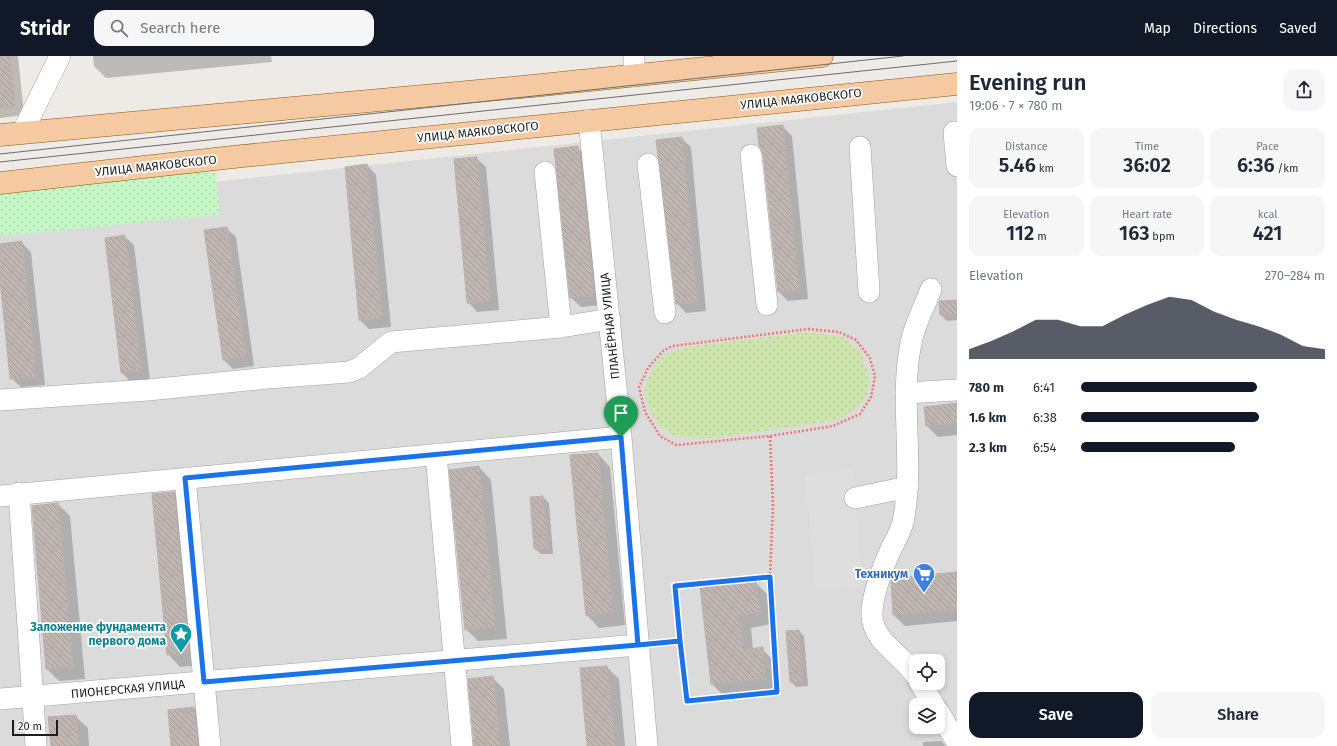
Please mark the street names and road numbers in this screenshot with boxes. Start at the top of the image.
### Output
street label: УЛИЦА МАЯКОВСКОГО [740,86,862,112]
street label: УЛИЦА МАЯКОВСКОГО [417,119,539,145]
street label: УЛИЦА МАЯКОВСКОГО [95,153,217,179]
street label: ПЛАНЁРНАЯ УЛИЦА [596,272,623,380]
street label: ПИОНЕРСКАЯ УЛИЦА [70,677,186,701]

